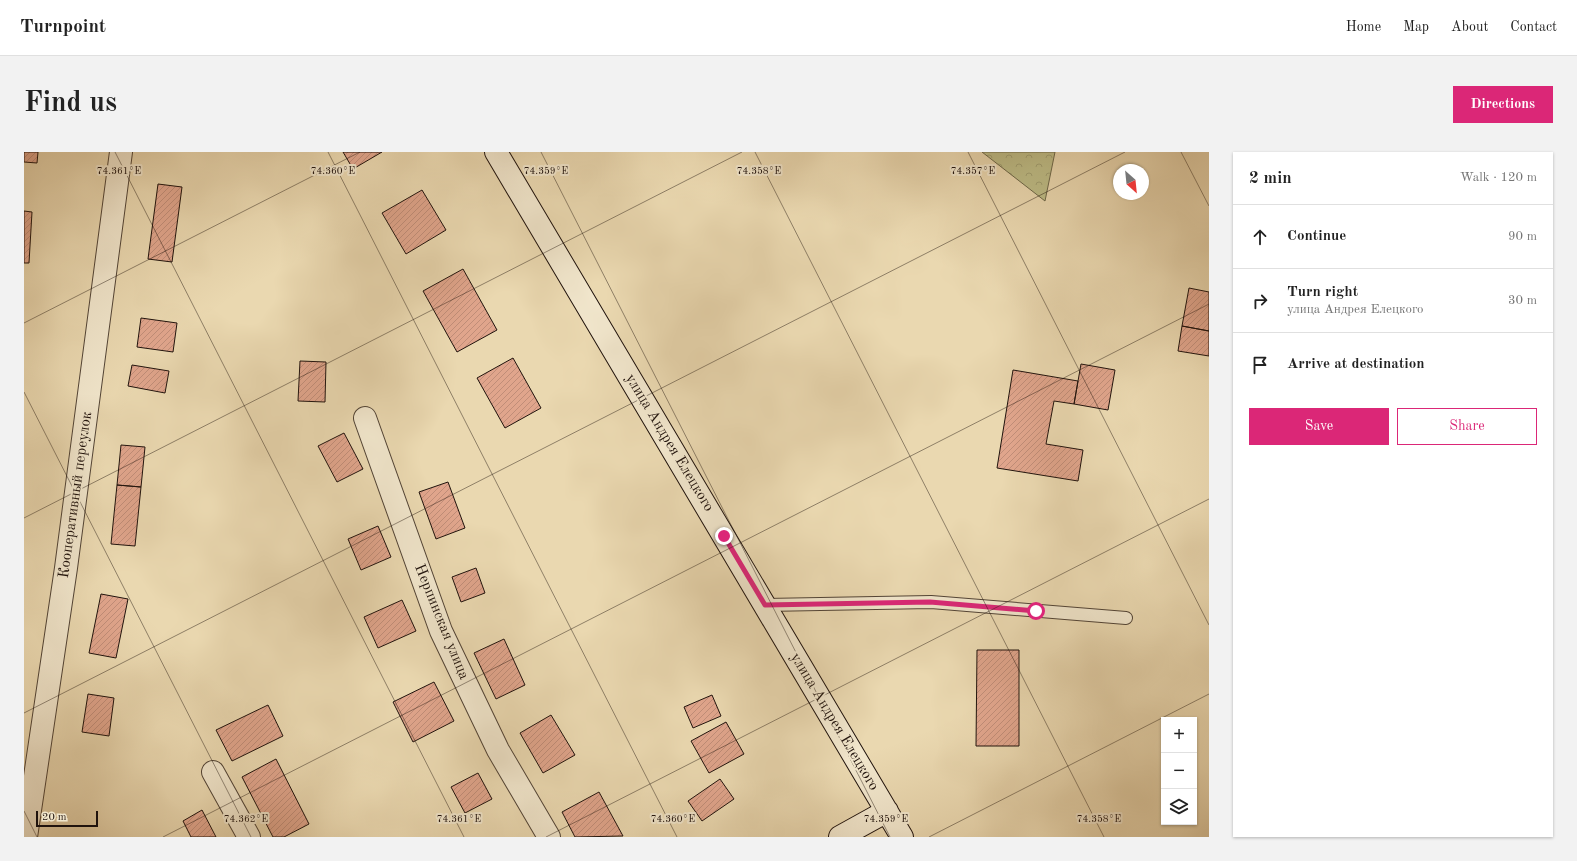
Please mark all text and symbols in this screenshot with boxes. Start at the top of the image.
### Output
text: Turnpoint [20,18,106,37]
text: Home [1346,20,1381,34]
text: Map [1403,20,1429,34]
text: About [1451,20,1488,34]
text: Contact [1510,20,1557,34]
button: Directions [1453,86,1553,123]
text: Find us [24,90,117,118]
north arrow [1113,164,1149,200]
text: 74.361°E [97,166,141,176]
text: 74.360°E [311,166,355,176]
text: 74.359°E [524,166,568,176]
text: 74.358°E [737,166,781,176]
text: 74.357°E [951,166,995,176]
text: 2 min [1249,170,1292,187]
text: Walk · 120 m [1460,171,1537,184]
icon: ahead [1249,226,1271,248]
text: Continue [1287,229,1346,244]
text: 90 m [1508,230,1537,243]
text: Turn right [1287,285,1358,300]
icon: right [1249,290,1271,312]
text: 30 m [1508,294,1537,307]
text: улица Андрея Елецкого [1287,303,1423,316]
icon: arrive [1249,354,1271,376]
text: Arrive at destination [1287,357,1425,372]
street label: улица Андрея Елецкого [622,372,716,514]
button: Save [1249,408,1389,445]
button: Share [1397,408,1537,445]
street label: Кооперативный переулок [57,410,95,579]
route end [715,527,733,545]
street label: Нерпинская улица [411,562,471,682]
route start [1027,602,1045,620]
street label: улица Андрея Елецкого [787,651,881,793]
map controls [1161,717,1197,825]
button: + [1161,717,1197,753]
button: − [1161,753,1197,789]
button: layers [1161,789,1197,825]
scale bar [36,809,98,828]
text: 20 m [42,812,67,823]
text: 74.362°E [224,814,268,824]
text: 74.361°E [437,814,481,824]
text: 74.360°E [651,814,695,824]
text: 74.359°E [864,814,908,824]
text: 74.358°E [1077,814,1121,824]

